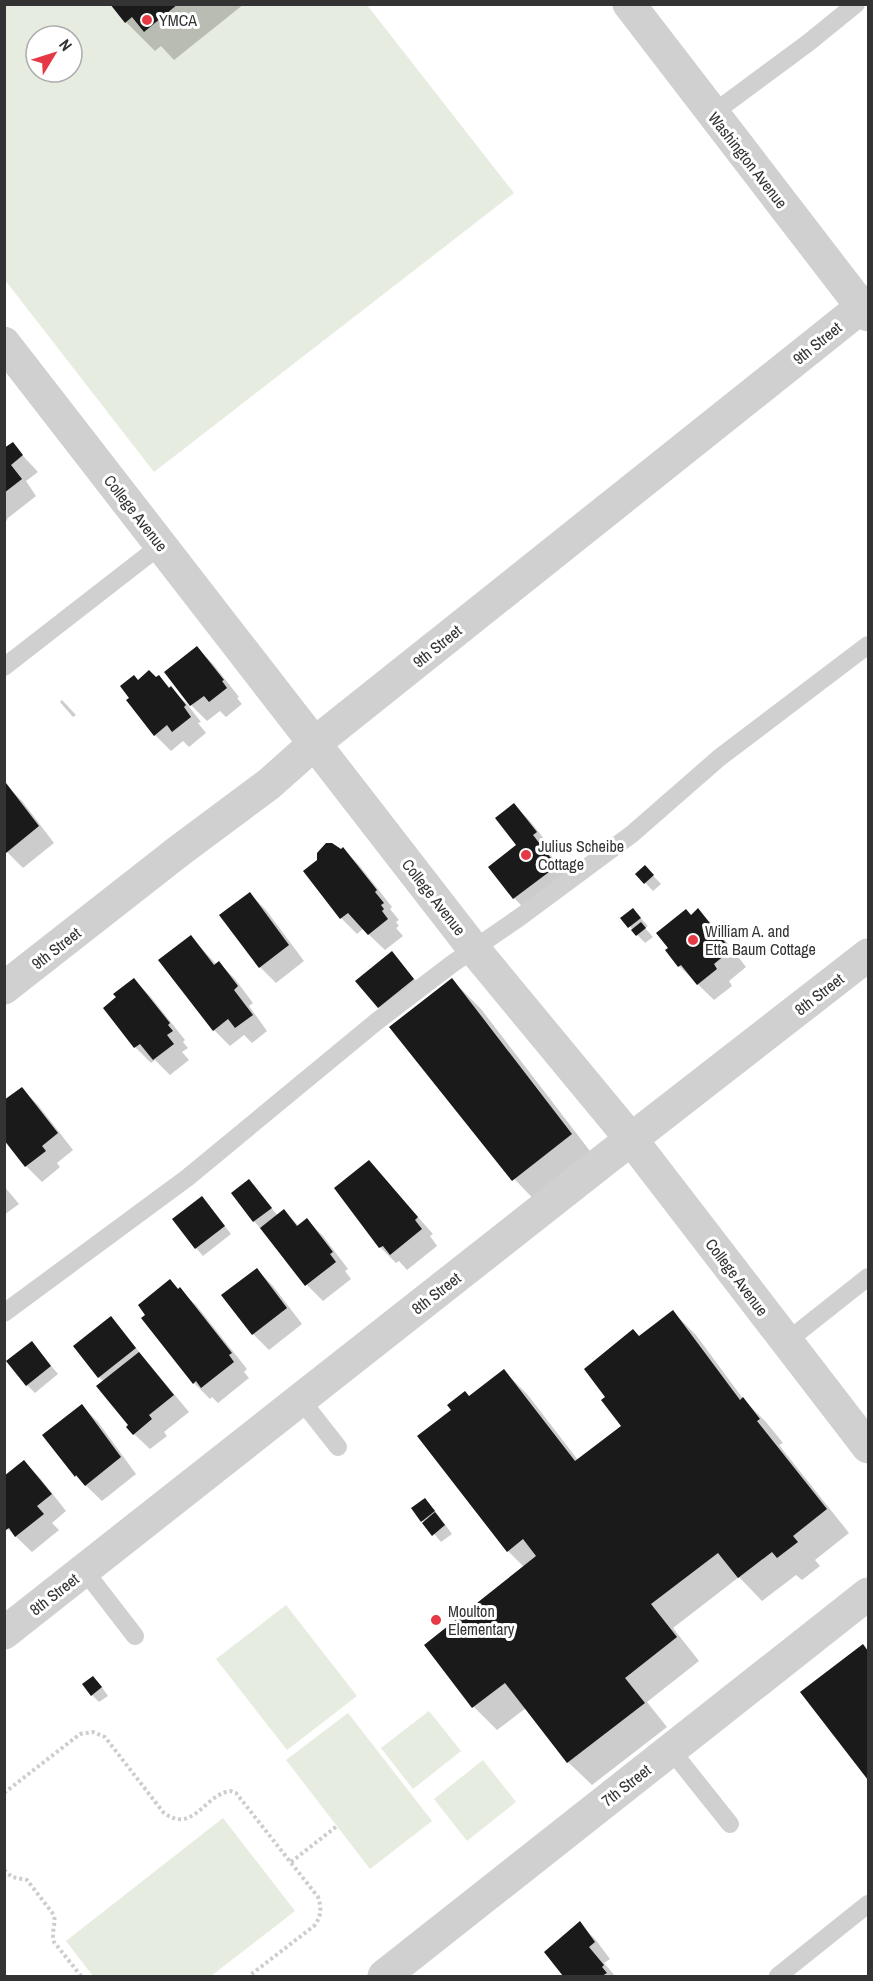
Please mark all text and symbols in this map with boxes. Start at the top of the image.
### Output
place label: YMCA [159,9,197,31]
marker: YMCA [140,13,154,27]
north arrow [24,24,84,84]
text: N [54,34,77,55]
street label: Washington Avenue [703,107,793,213]
street label: 9th Street [788,316,846,369]
street label: College Avenue [99,470,173,556]
street label: 9th Street [408,619,466,672]
place label: Julius Scheibe Cottage [538,835,624,875]
marker: Julius Scheibe Cottage [519,848,533,862]
street label: College Avenue [397,854,471,940]
place label: William A. and Etta Baum Cottage [705,920,816,960]
street label: 9th Street [27,922,85,974]
marker: William A. and Etta Baum Cottage [686,933,700,947]
street label: 8th Street [790,968,848,1020]
street label: College Avenue [701,1234,773,1320]
street label: 8th Street [407,1267,465,1319]
street label: 8th Street [25,1568,83,1620]
place label: Moulton Elementary [448,1600,515,1640]
marker: Moulton Elementary [429,1613,443,1627]
street label: 7th Street [597,1759,655,1811]

